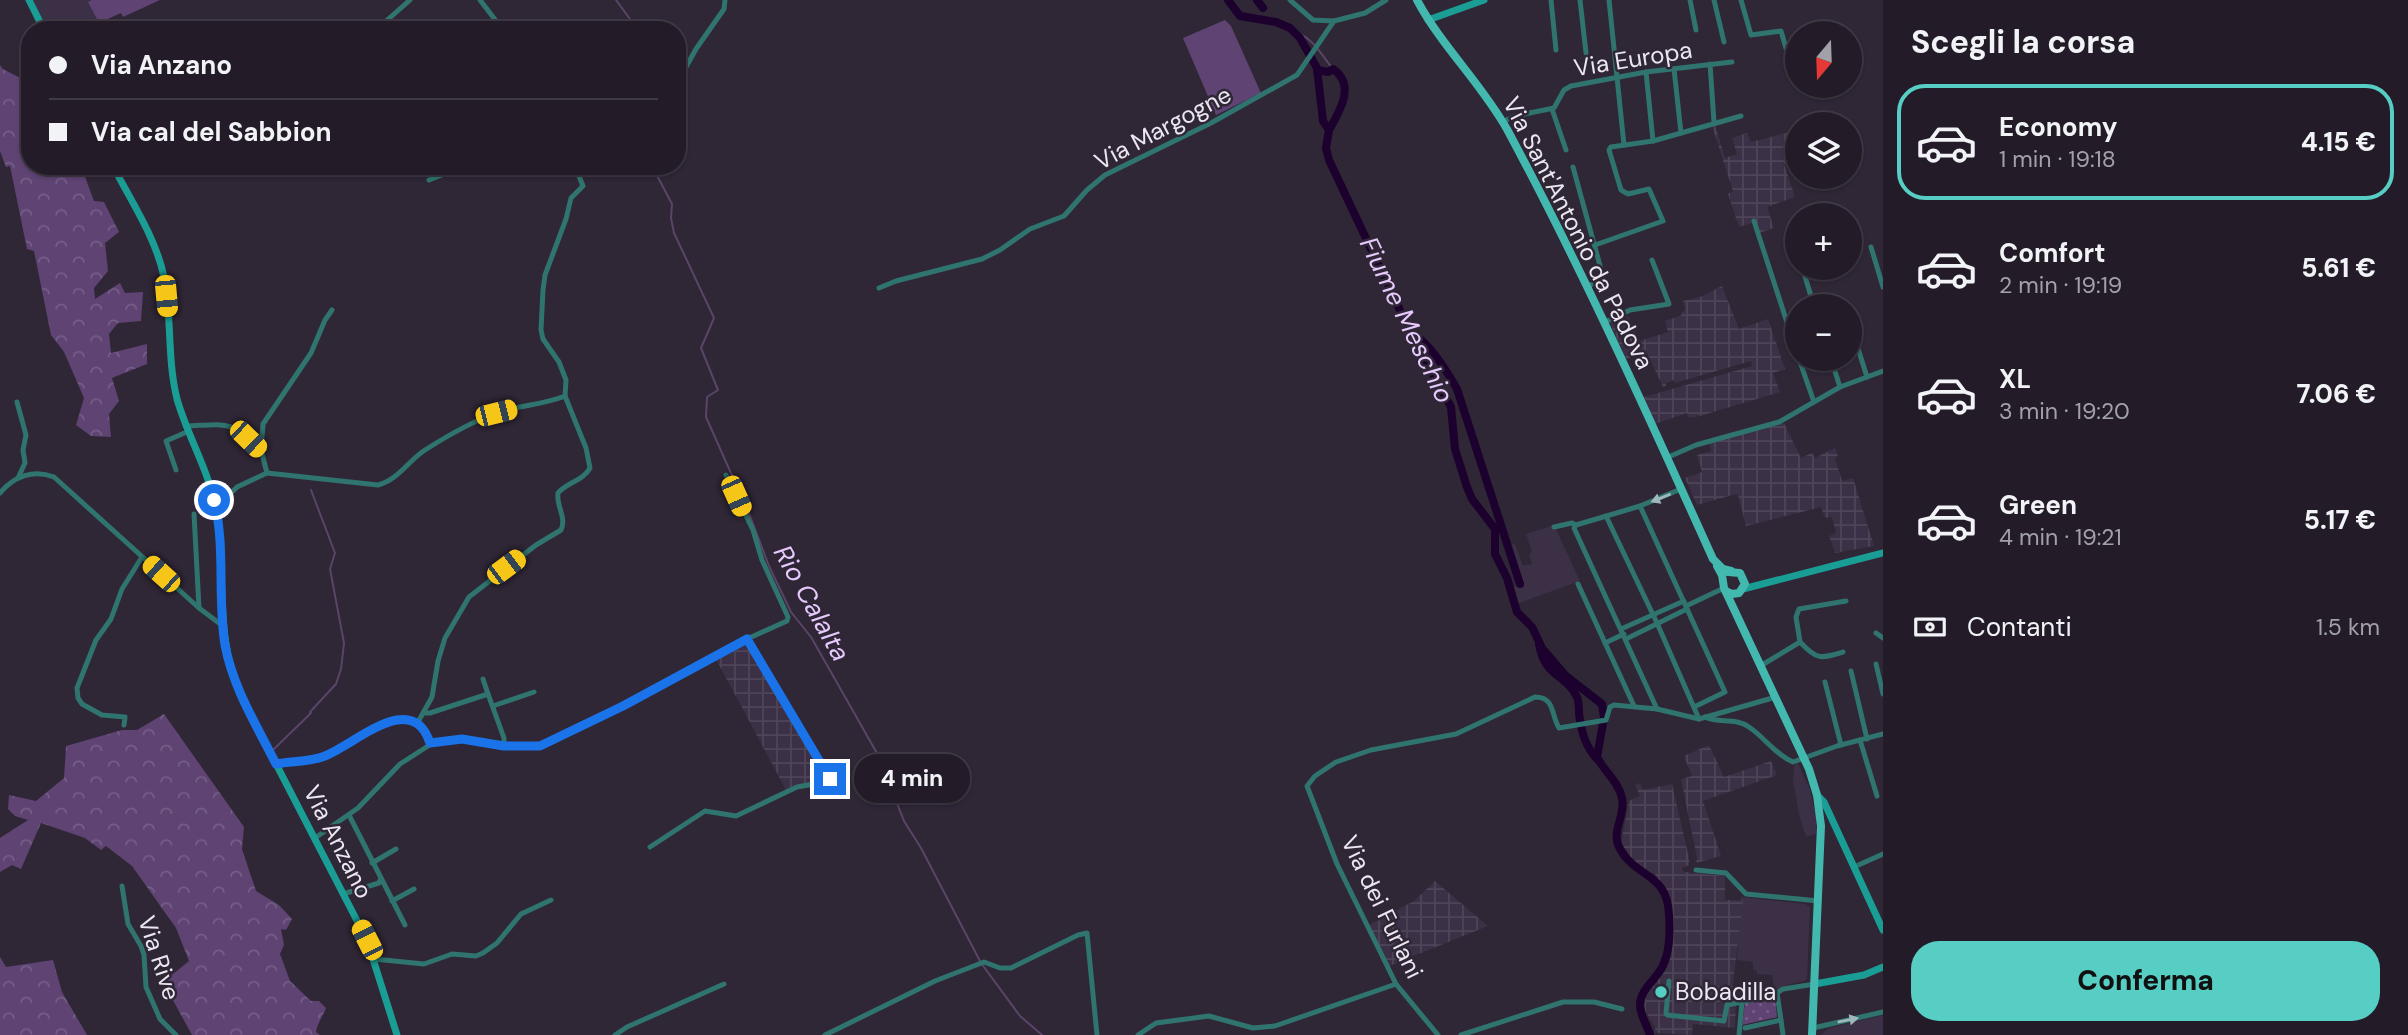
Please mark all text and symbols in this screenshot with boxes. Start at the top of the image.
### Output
north arrow [1785,21,1862,98]
map controls [1785,21,1862,371]
text: Scegli la corsa [1911,21,2135,63]
street label: Via Europa [1572,34,1694,83]
text: Via Anzano [91,48,232,82]
street label: Via Margogne [1089,79,1236,177]
street label: Via Sant'Antonio da Padova [1496,91,1661,374]
text: Economy [1999,110,2117,144]
icon: car [1915,111,1978,174]
button: layers [1785,112,1862,189]
text: Via cal del Sabbion [91,115,332,149]
text: 4.15 € [2301,125,2376,159]
text: 1 min · 19:18 [1999,144,2116,174]
button: + [1785,203,1862,280]
water label: Fiume Meschio [1352,231,1462,409]
text: Comfort [1999,236,2105,270]
icon: car [1915,237,1978,300]
text: 5.61 € [2301,251,2376,285]
text: 2 min · 19:19 [1999,270,2122,300]
car [154,274,179,318]
button: − [1785,294,1862,371]
text: XL [1999,362,2031,396]
icon: car [1915,363,1978,426]
text: 7.06 € [2296,377,2376,411]
text: 3 min · 19:20 [1999,396,2130,426]
car [474,398,519,428]
car [226,417,271,461]
car [718,473,755,519]
route start [198,484,230,516]
text: Green [1999,488,2077,522]
icon: car [1915,489,1978,552]
one-way arrow [1650,492,1671,503]
text: 5.17 € [2304,503,2376,537]
text: 4 min · 19:21 [1999,522,2122,552]
water label: Rio Calalta [766,539,858,667]
car [483,546,530,588]
car [139,552,184,596]
icon: cash [1911,608,1949,646]
text: Contanti [1967,610,2072,644]
text: 1.5 km [2316,612,2380,642]
callout: 4 min [854,754,970,804]
route end [814,763,846,795]
text: 4 min [881,763,943,793]
street label: Via Anzano [297,780,380,904]
street label: Via dei Furlani [1334,830,1430,983]
street label: Via Rive [131,912,188,1004]
car [349,917,386,963]
button: Conferma [1911,941,2380,1021]
place label: Bobadilla [1675,976,1776,1007]
marker: Bobadilla [1653,984,1669,1000]
one-way arrow [1837,1014,1859,1025]

